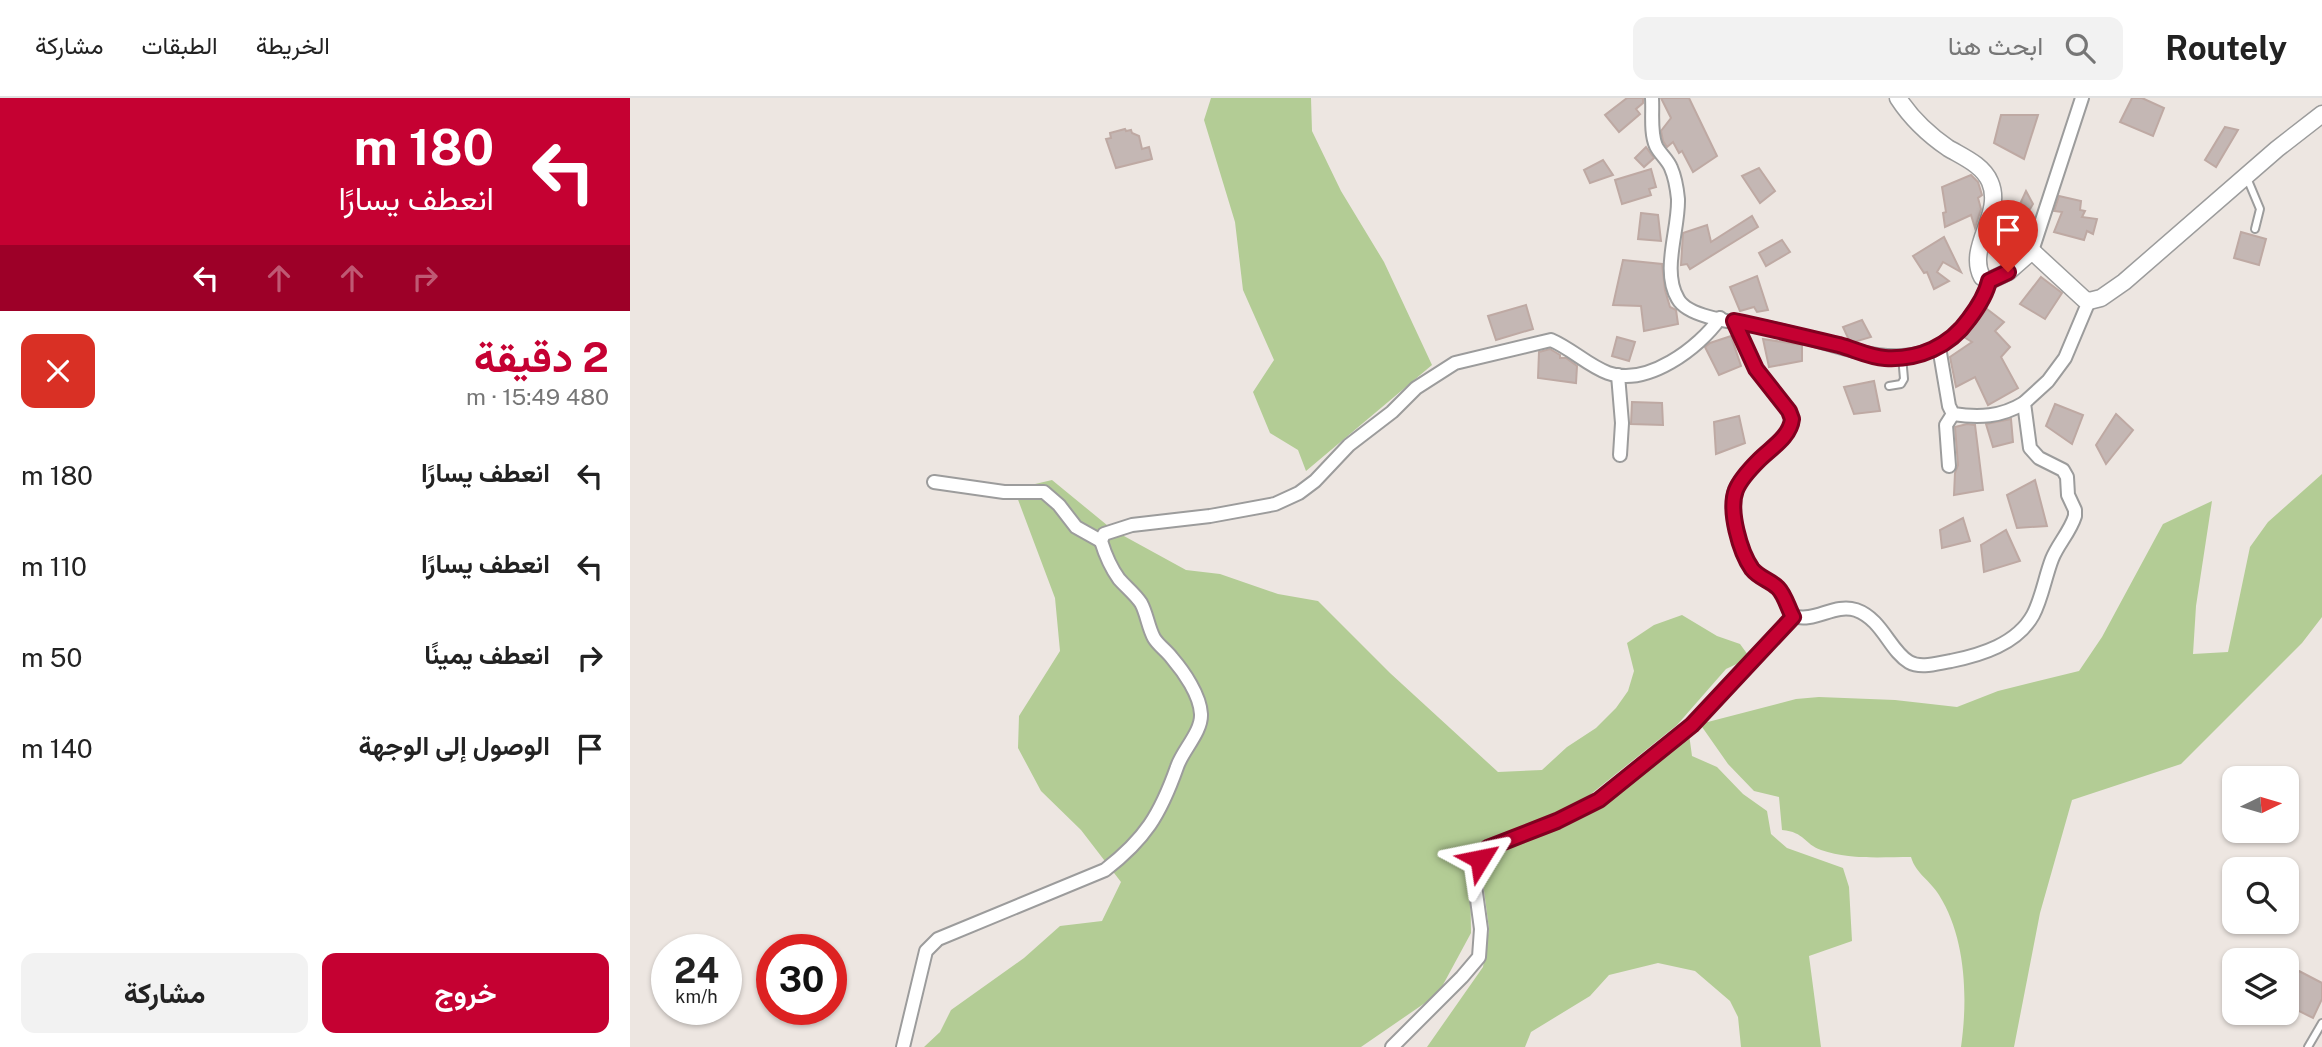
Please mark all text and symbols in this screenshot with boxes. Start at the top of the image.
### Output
search box [1633,17,2123,80]
icon: search [2061,29,2099,67]
text: Routely [2165,29,2287,67]
text: ابحث هنا [1948,30,2043,61]
text: مشاركة [35,31,103,59]
text: الطبقات [141,31,218,59]
text: الخريطة [256,31,330,59]
text: 180 m [354,118,494,176]
icon: left [518,126,609,217]
text: انعطف يسارًا [338,180,494,217]
pin [1978,200,2038,272]
icon: arrive [1989,211,2027,249]
icon: left [187,259,225,297]
icon: ahead [260,259,298,297]
icon: ahead [333,259,371,297]
icon: right [406,259,444,297]
text: 2 دقيقة [474,332,609,381]
button: close [21,334,95,408]
text: 480 m · 15:49 [466,383,609,410]
text: انعطف يسارًا [421,457,550,488]
icon: left [571,457,609,495]
text: 180 m [21,460,93,491]
text: انعطف يسارًا [421,548,550,579]
icon: left [571,548,609,586]
text: 110 m [21,551,87,582]
text: انعطف يمينًا [424,639,550,670]
icon: right [571,639,609,677]
text: 50 m [21,642,82,673]
text: الوصول إلى الوجهة [359,730,550,761]
icon: arrive [571,730,609,768]
text: 140 m [21,733,93,764]
north arrow [2222,766,2300,844]
map controls [2222,766,2299,1025]
position arrow [1443,822,1517,896]
button: search [2222,857,2299,934]
speed limit sign: 30 [756,934,847,1025]
button: layers [2222,948,2299,1025]
text: 24 [674,950,719,991]
button: مشاركة [21,953,308,1033]
button: خروج [322,953,609,1033]
text: km/h [675,986,718,1007]

